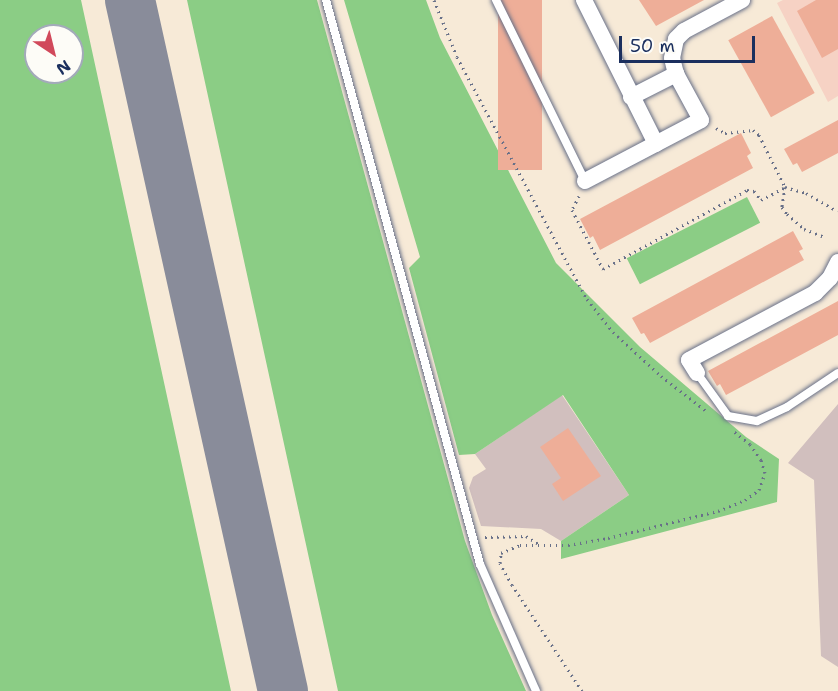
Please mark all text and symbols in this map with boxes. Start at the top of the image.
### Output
north arrow [24,24,84,84]
scale bar [622,24,758,62]
text: 50 m [630,34,675,58]
text: N [52,55,75,80]

